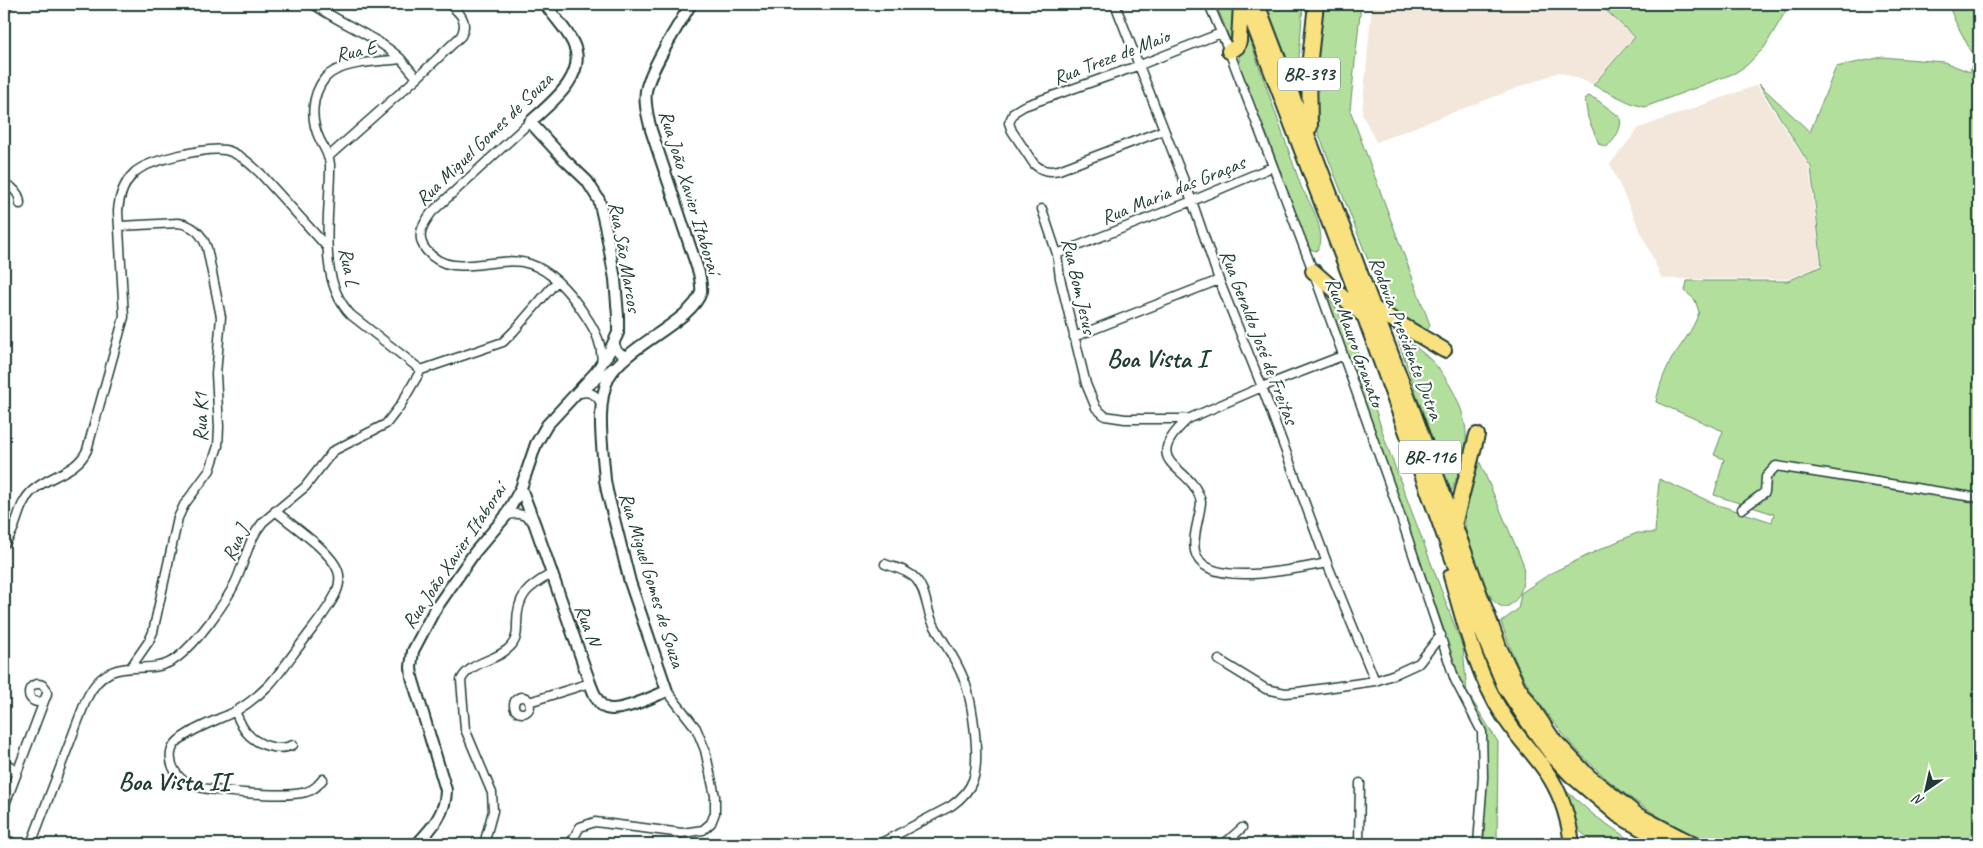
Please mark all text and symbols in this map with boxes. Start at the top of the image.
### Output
street label: Rua Treze de Maio [1049,23,1174,91]
street label: Rua E [333,34,381,67]
road number: BR-393 [1278,58,1340,90]
street label: Rua Miguel Gomes de Souza [410,66,559,211]
street label: Rua João Xavier Itaboraí [653,107,728,281]
street label: Rua Maria das Graças [1097,149,1251,230]
street label: Rua São Marcos [603,200,647,316]
street label: Rua Bom Jesus [1056,236,1103,338]
street label: Rua L [333,246,365,289]
street label: Rua Geraldo José de Freitas [1214,246,1305,430]
street label: Rodovia Presidente Dutra [1363,253,1449,424]
street label: Rua Mauro Granato [1320,274,1391,412]
district label: Boa Vista I [1107,343,1213,375]
street label: Rua K1 [188,391,213,442]
road number: BR-116 [1399,441,1461,474]
street label: Rua João Xavier Itaboraí [396,475,514,633]
street label: Rua Miguel Gomes de Souza [613,490,691,672]
street label: Rua J [216,519,255,565]
street label: Rua N [569,601,608,651]
district label: Boa Vista II [119,766,234,798]
north arrow [1900,766,1950,816]
text: N [1909,790,1927,810]

